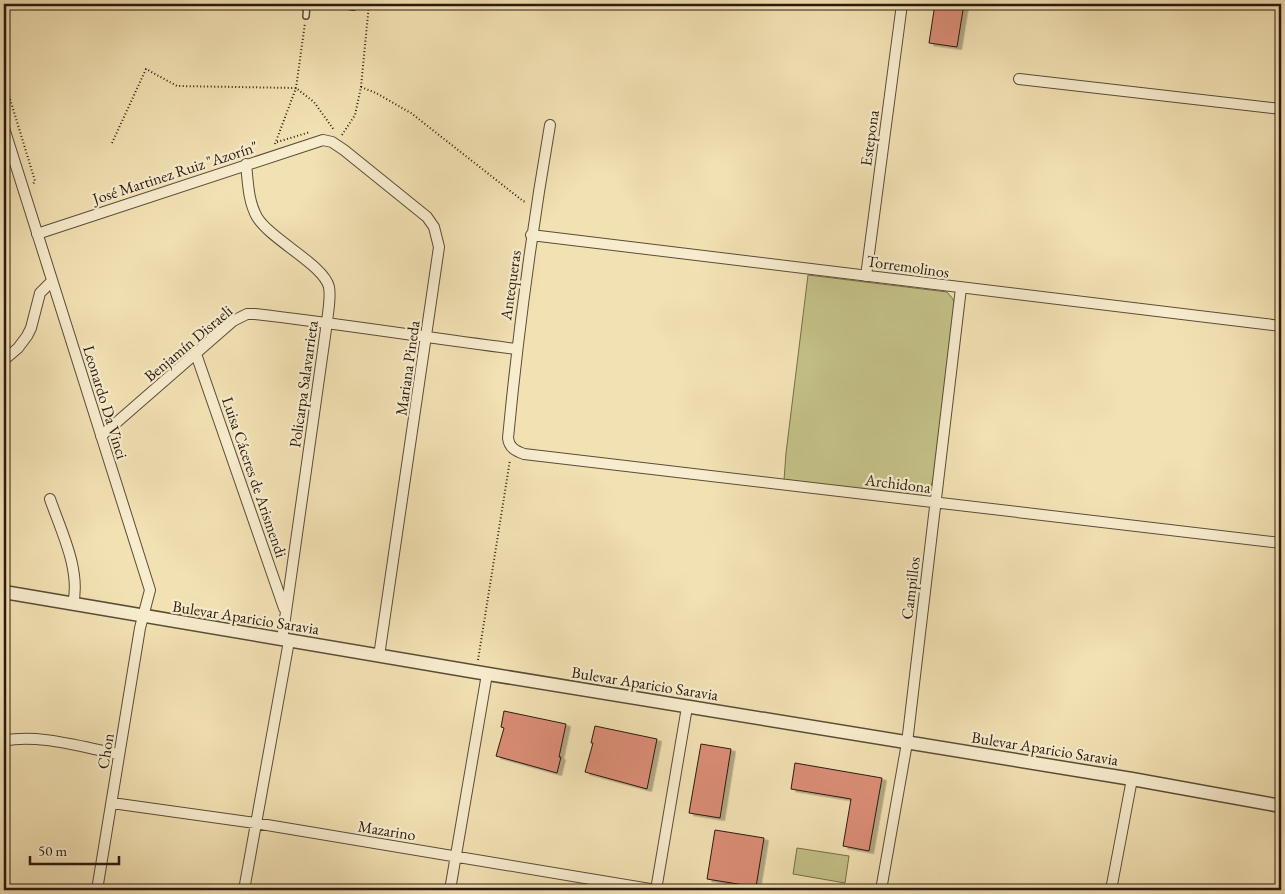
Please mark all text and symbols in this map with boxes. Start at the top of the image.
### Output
street label: Estepona [855,108,884,168]
street label: José Martinez Ruiz "Azorín" [88,136,260,210]
street label: Antequeras [495,249,526,322]
street label: Torremolinos [865,250,951,283]
street label: Benjamín Disraeli [140,300,237,386]
street label: Policarpa Salavarrieta [284,319,323,449]
street label: Mariana Pineda [390,319,425,417]
street label: Leonardo Da Vinci [78,343,133,462]
street label: Luisa Cáceres de Arismendi [217,394,292,560]
street label: Archidona [863,469,933,498]
street label: Campillos [896,555,925,621]
street label: Bulevar Aparicio Saravia [171,596,321,640]
street label: Bulevar Aparicio Saravia [570,662,720,706]
street label: Bulevar Aparicio Saravia [970,727,1120,771]
street label: Chon [92,731,119,770]
street label: Mazarino [357,816,417,845]
scale bar [30,834,119,866]
text: 50 m [38,841,67,860]

